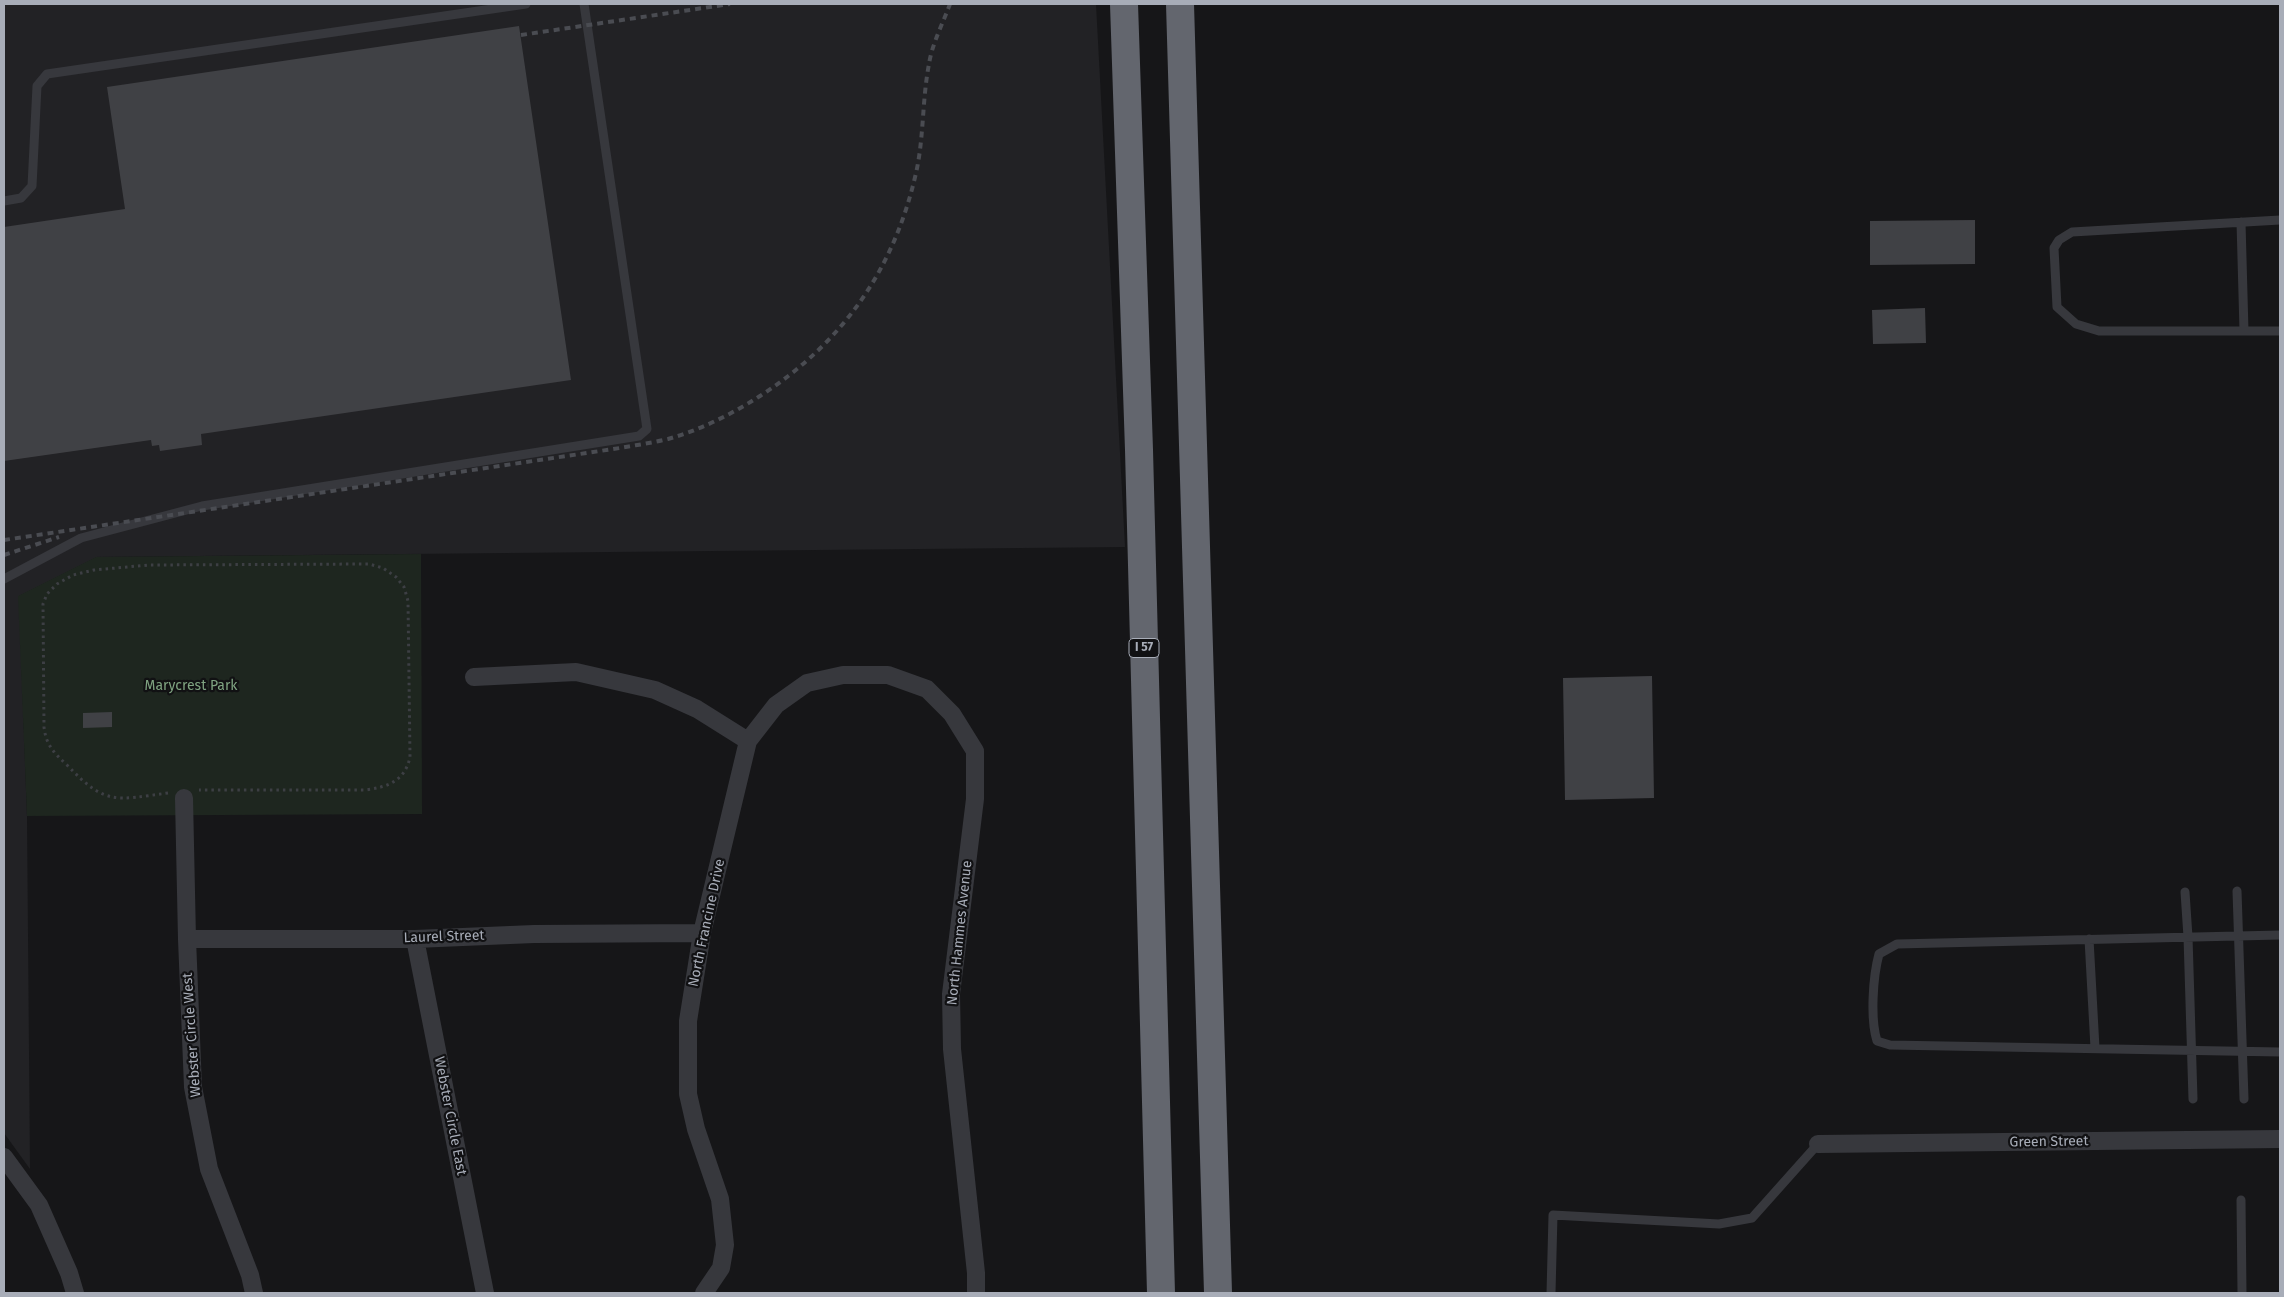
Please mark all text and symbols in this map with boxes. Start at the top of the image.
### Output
road number: I 57 [1129,638,1159,658]
park label: Marycrest Park [145,678,237,694]
street label: North Francine Drive [685,858,729,988]
street label: North Hammes Avenue [944,860,976,1006]
street label: Laurel Street [403,927,485,947]
street label: Webster Circle West [179,972,205,1098]
street label: Webster Circle East [430,1055,470,1177]
street label: Green Street [2009,1133,2089,1151]

